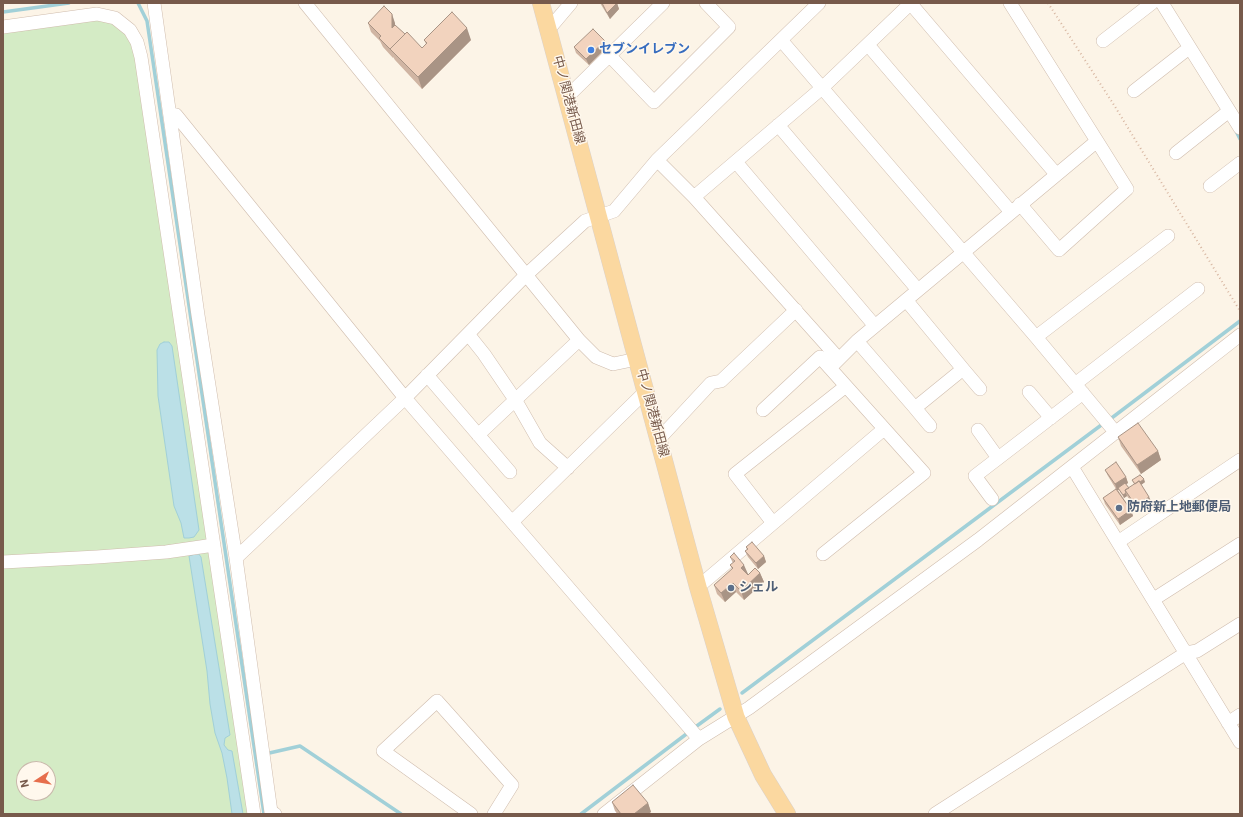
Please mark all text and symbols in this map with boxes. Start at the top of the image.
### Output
place label: セブンイレブン [599,42,690,58]
marker: セブンイレブン [586,45,596,55]
street label: 中ノ関港新田線 [549,54,587,146]
street label: 中ノ関港新田線 [633,367,671,459]
place label: 防府新上地郵便局 [1127,500,1231,516]
marker: 防府新上地郵便局 [1114,503,1124,513]
place label: シェル [739,580,778,596]
marker: シェル [726,583,736,593]
north arrow [16,761,56,801]
text: N [18,778,32,789]

